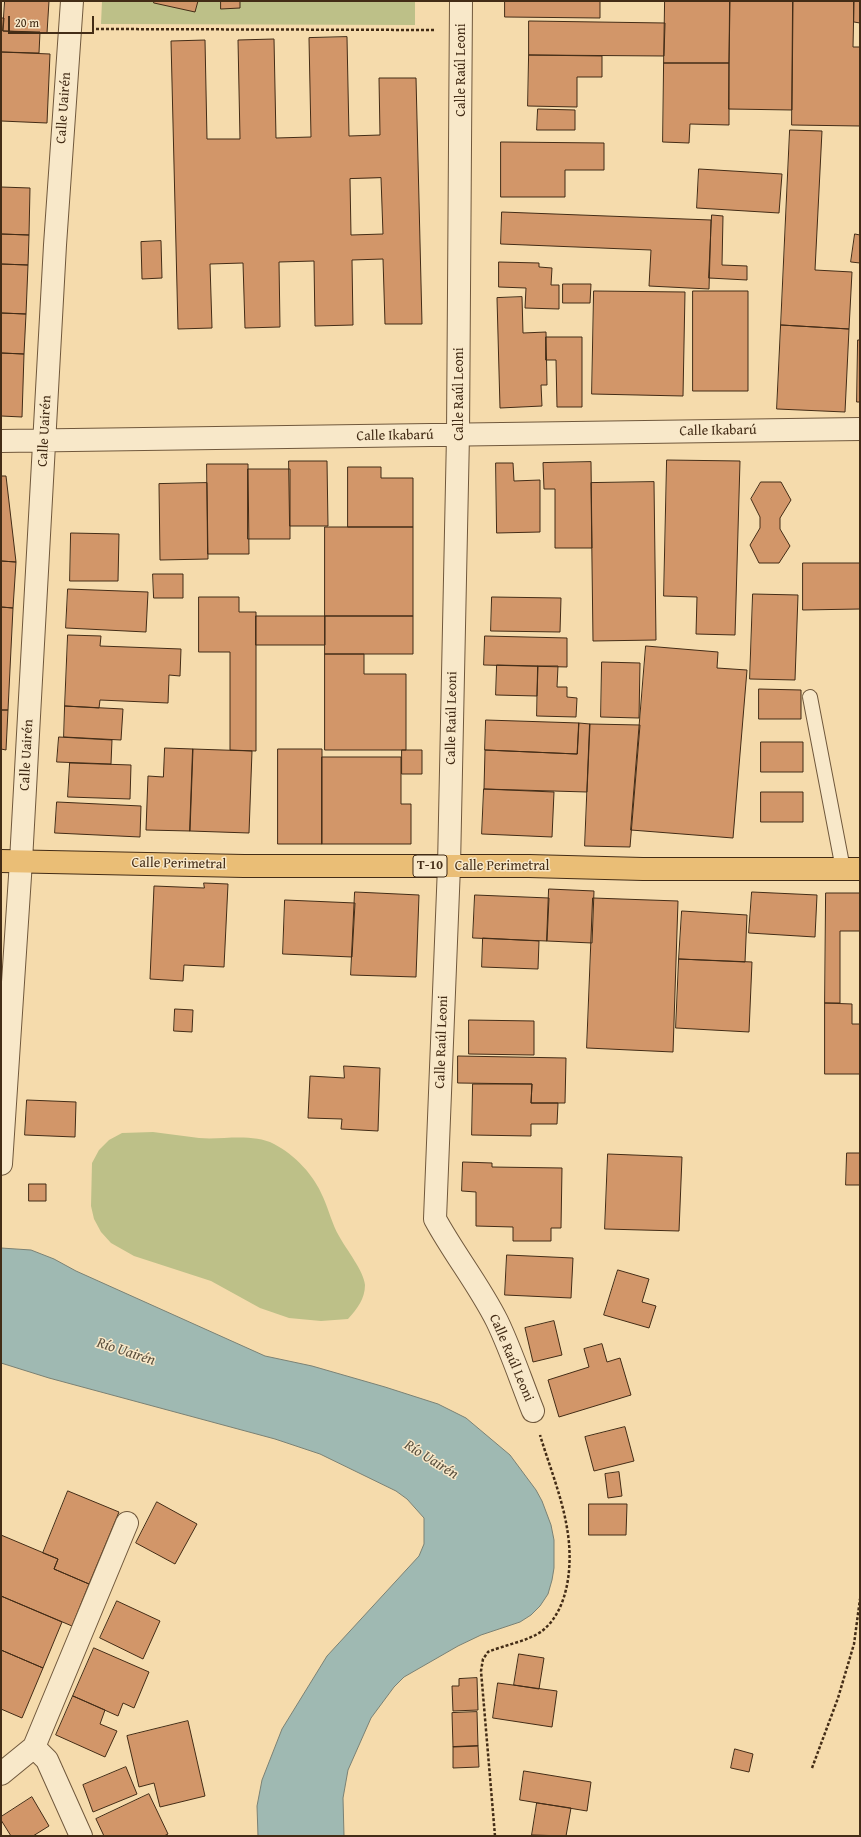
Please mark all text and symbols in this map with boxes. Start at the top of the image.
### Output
scale bar [10,8,96,34]
text: 20 m [15,14,39,31]
street label: Calle Raúl Leoni [453,23,469,117]
street label: Calle Uairén [53,72,75,144]
street label: Calle Raúl Leoni [451,347,467,441]
street label: Calle Uairén [35,395,55,467]
street label: Calle Ikabarú [679,422,757,440]
street label: Calle Ikabarú [356,427,434,445]
street label: Calle Raúl Leoni [443,671,461,765]
street label: Calle Uairén [17,719,37,791]
street label: Calle Perimetral [132,855,226,873]
road number: T-10 [413,855,447,877]
street label: Calle Perimetral [455,858,549,874]
street label: Calle Raúl Leoni [432,995,452,1089]
street label: Calle Raúl Leoni [485,1312,537,1404]
water label: Río Uairén [94,1334,158,1370]
water label: Río Uairén [401,1436,461,1484]

